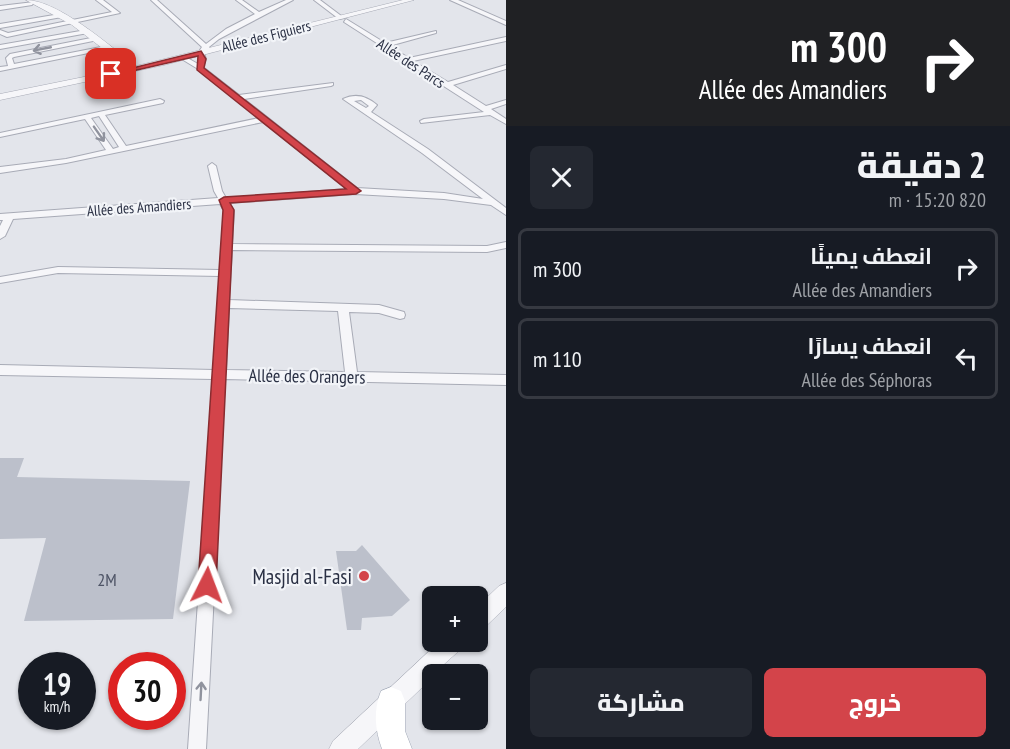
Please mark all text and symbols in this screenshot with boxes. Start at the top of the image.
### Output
street label: Allée des Figuiers [219,16,313,56]
text: 300 m [790,19,887,74]
icon: right [908,24,986,102]
street label: Allée des Parcs [373,34,449,92]
one-way arrow [33,44,53,55]
pin [85,48,136,99]
icon: arrive [94,57,127,90]
text: Allée des Amandiers [699,72,887,106]
one-way arrow [93,126,105,142]
text: 2 دقيقة [857,141,986,188]
button: close [530,146,593,209]
text: 820 m · 15:20 [889,187,986,213]
street label: Allée des Amandiers [86,194,192,220]
text: انعطف يمينًا [810,242,932,270]
icon: right [950,252,983,285]
text: 300 m [533,255,582,283]
text: Allée des Amandiers [792,277,932,303]
text: انعطف يسارًا [808,332,932,360]
icon: left [950,342,983,375]
text: 110 m [533,345,582,373]
street label: Allée des Orangers [248,363,366,389]
text: Allée des Séphoras [802,367,932,393]
position arrow [175,553,239,617]
place label: Masjid al-Fasi [252,563,352,590]
house number: 2M [97,568,117,591]
marker: Masjid al-Fasi [357,569,371,583]
map controls [422,586,488,730]
button: + [422,586,488,652]
speed limit sign: 30 [108,652,186,730]
text: 19 [43,664,71,703]
button: − [422,664,488,730]
button: مشاركة [530,668,752,737]
button: خروج [764,668,986,737]
one-way arrow [195,681,206,701]
text: km/h [44,697,70,716]

